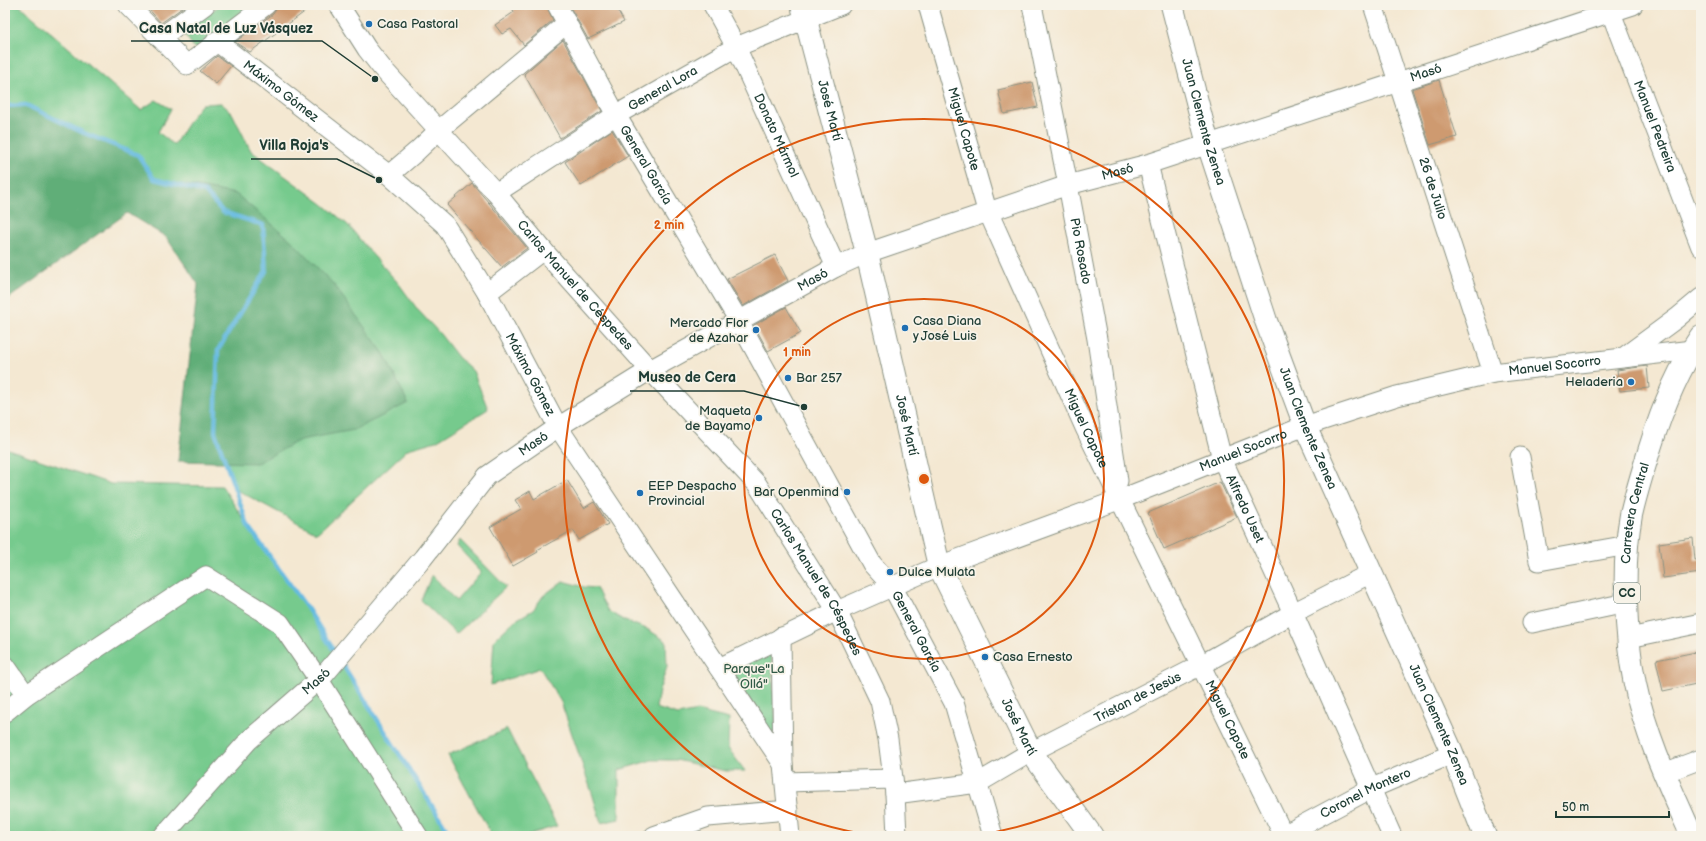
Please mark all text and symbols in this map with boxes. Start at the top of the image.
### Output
callout: Casa Natal de Luz Vásquez [131,15,322,41]
place label: Casa Pastoral [377,16,458,32]
marker: Casa Pastoral [364,19,374,29]
text: Casa Natal de Luz Vásquez [139,20,313,37]
street label: Máximo Gómez [240,57,322,126]
street label: Juan Clemente Zenea [1178,57,1229,187]
street label: Masó [1408,60,1444,86]
street label: General Lora [625,62,700,114]
street label: José Martí [814,78,845,143]
street label: Manuel Pedreira [1630,78,1680,175]
street label: Miguel Capote [944,85,983,173]
street label: Donato Mármol [750,91,802,180]
street label: General García [616,122,676,208]
callout: Villa Roja's [251,133,337,159]
text: Villa Roja's [259,137,329,154]
street label: 26 de Julio [1415,155,1450,222]
street label: Masó [1100,160,1135,184]
street label: Carlos Manuel de Céspedes [514,217,637,354]
street label: Pio Rosado [1066,217,1095,286]
text: 2 min [654,218,684,233]
street label: Masó [795,265,831,295]
place label: Casa Diana y José Luis [912,313,981,344]
place label: Mercado Flor de Azahar [669,315,748,346]
marker: Casa Diana y José Luis [900,323,910,333]
marker: Mercado Flor de Azahar [751,325,761,335]
street label: Máximo Gómez [502,330,559,419]
text: 1 min [783,345,811,360]
street label: Manuel Socorro [1508,353,1602,379]
callout: Museo de Cera [630,365,744,391]
street label: Juan Clemente Zenea [1276,365,1340,492]
text: Museo de Cera [638,369,736,386]
place label: Bar 257 [796,370,843,386]
marker: Bar 257 [783,373,793,383]
place label: Heladeria [1565,374,1623,390]
marker: Heladeria [1626,377,1636,387]
street label: Miguel Capote [1060,386,1111,471]
street label: José Martí [892,393,922,458]
place label: Maqueta de Bayamo [685,403,751,434]
marker: Maqueta de Bayamo [754,413,764,423]
street label: Manuel Socorro [1197,426,1289,475]
street label: Masó [516,428,551,460]
street label: Carretera Central [1618,461,1653,564]
centre of rings [917,472,931,486]
street label: Alfredo Uset [1222,472,1268,545]
place label: EEP Despacho Provincial [648,478,737,509]
place label: Bar Openmind [753,484,839,500]
marker: Bar Openmind [842,487,852,497]
marker: EEP Despacho Provincial [635,488,645,498]
street label: Carlos Manuel de Céspedes [767,506,865,659]
place label: Dulce Mulata [898,564,975,580]
marker: Dulce Mulata [885,567,895,577]
road number: CC [1614,583,1640,603]
street label: General García [888,588,944,675]
place label: Casa Ernesto [993,649,1073,665]
marker: Casa Ernesto [980,652,990,662]
park label: Parque"La Ollá" [723,661,785,692]
street label: Juan Clemente Zenea [1405,661,1472,788]
street label: Masó [299,665,334,698]
street label: Tristan de Jesùs [1092,668,1184,726]
street label: Miguel Capote [1201,678,1253,762]
street label: José Martí [998,695,1040,760]
street label: Coronel Montero [1317,764,1413,822]
scale bar [1556,793,1669,819]
text: 50 m [1562,800,1589,815]

